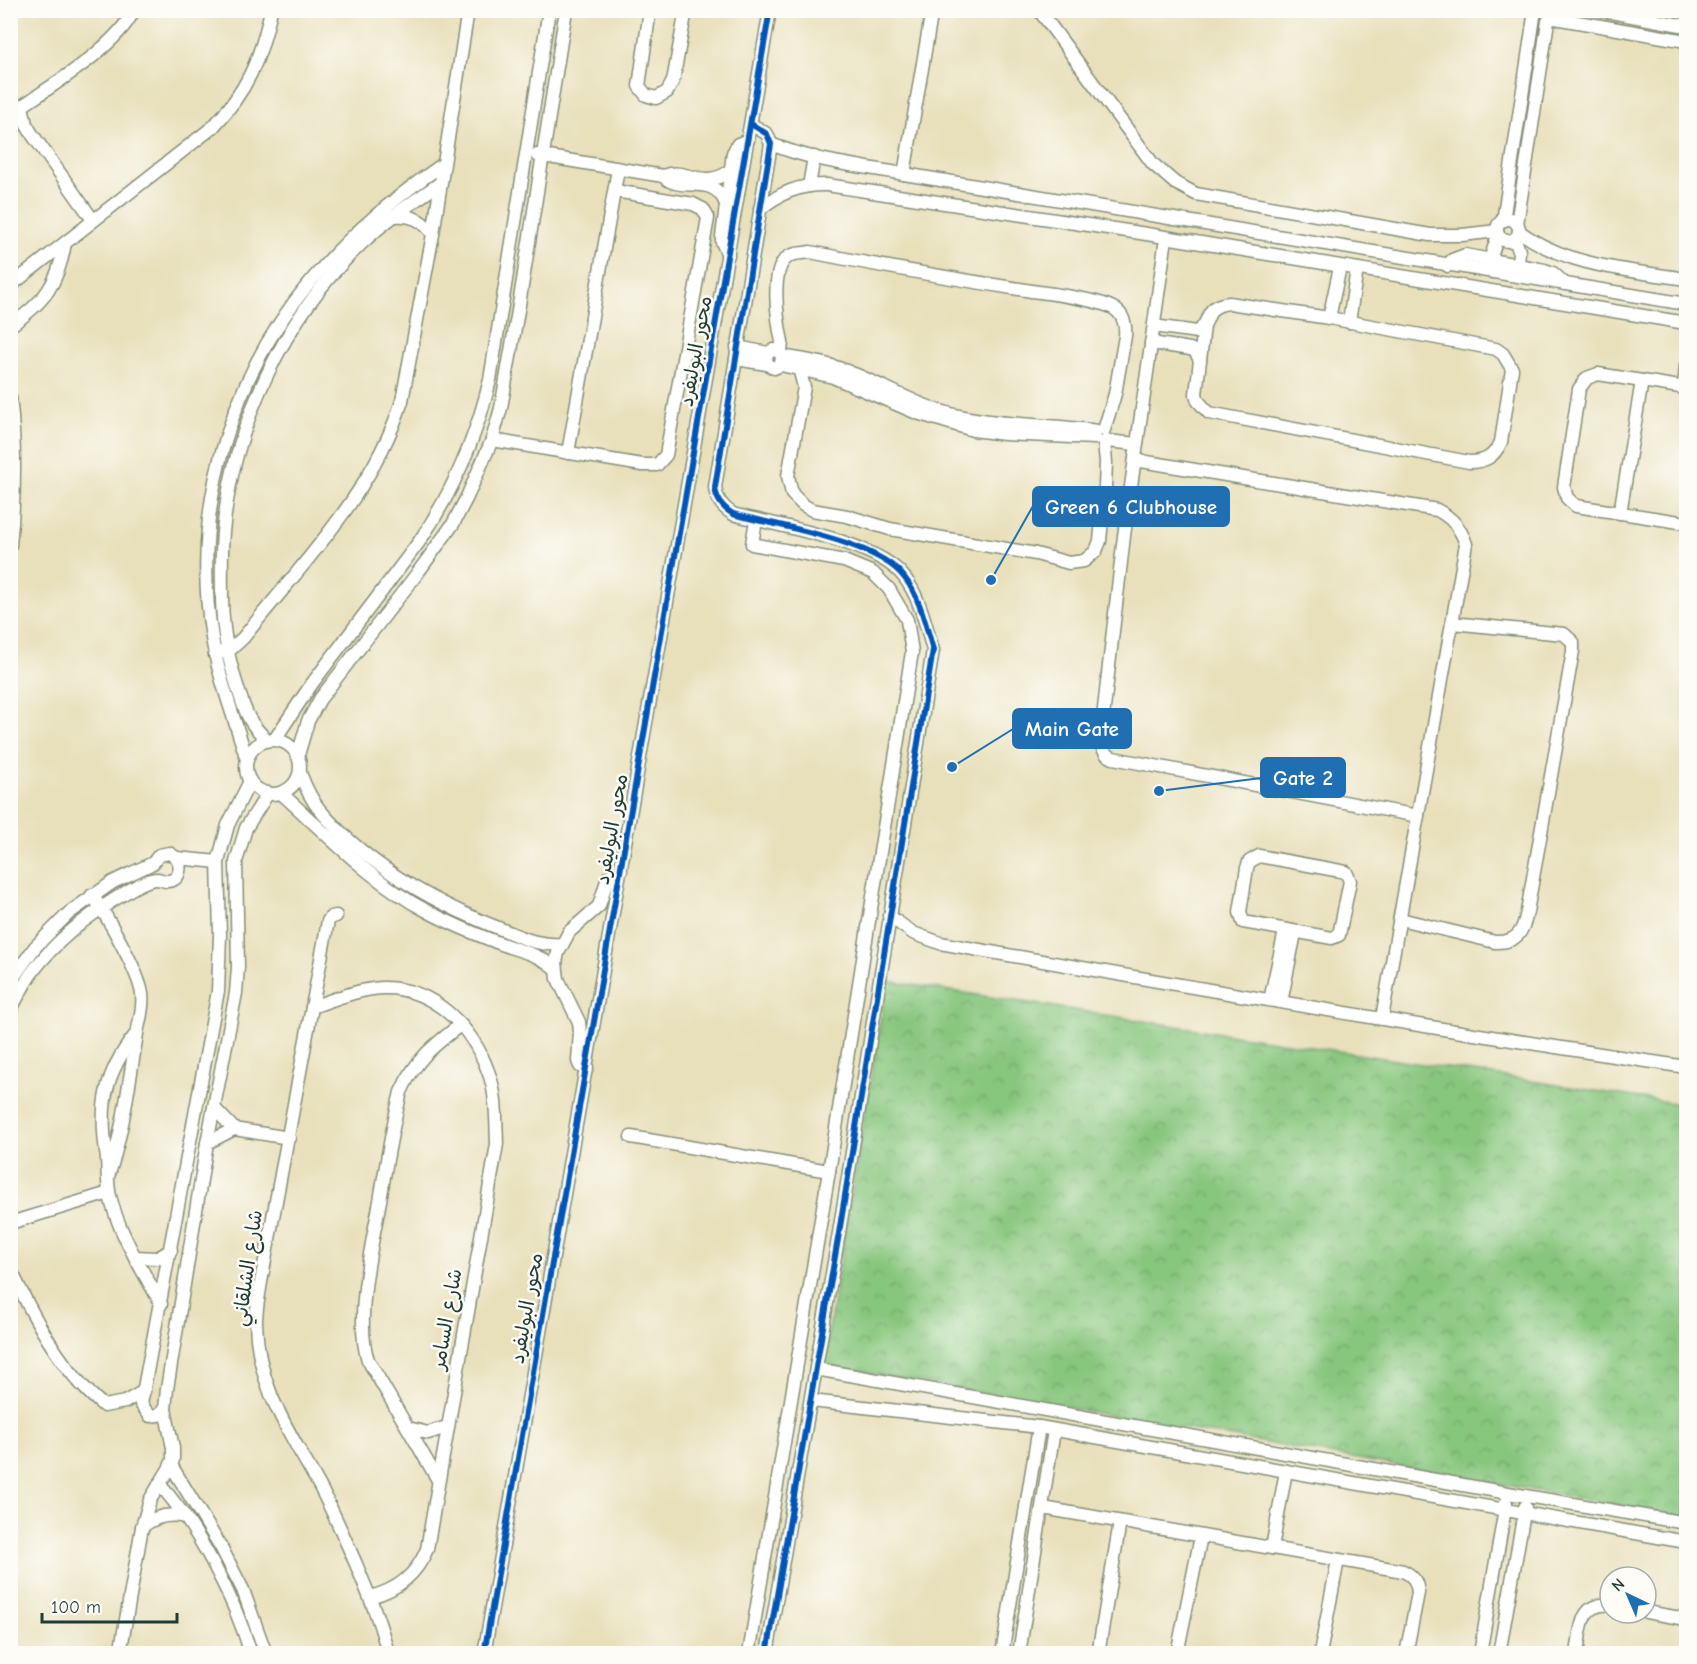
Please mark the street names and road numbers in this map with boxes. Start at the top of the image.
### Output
street label: محور البوليفرد [674,294,718,408]
street label: محور البوليفرد [590,772,634,886]
street label: شارع الشلقاني [228,1209,273,1328]
street label: محور البوليفرد [505,1251,549,1365]
street label: شارع السامر [426,1267,469,1374]

